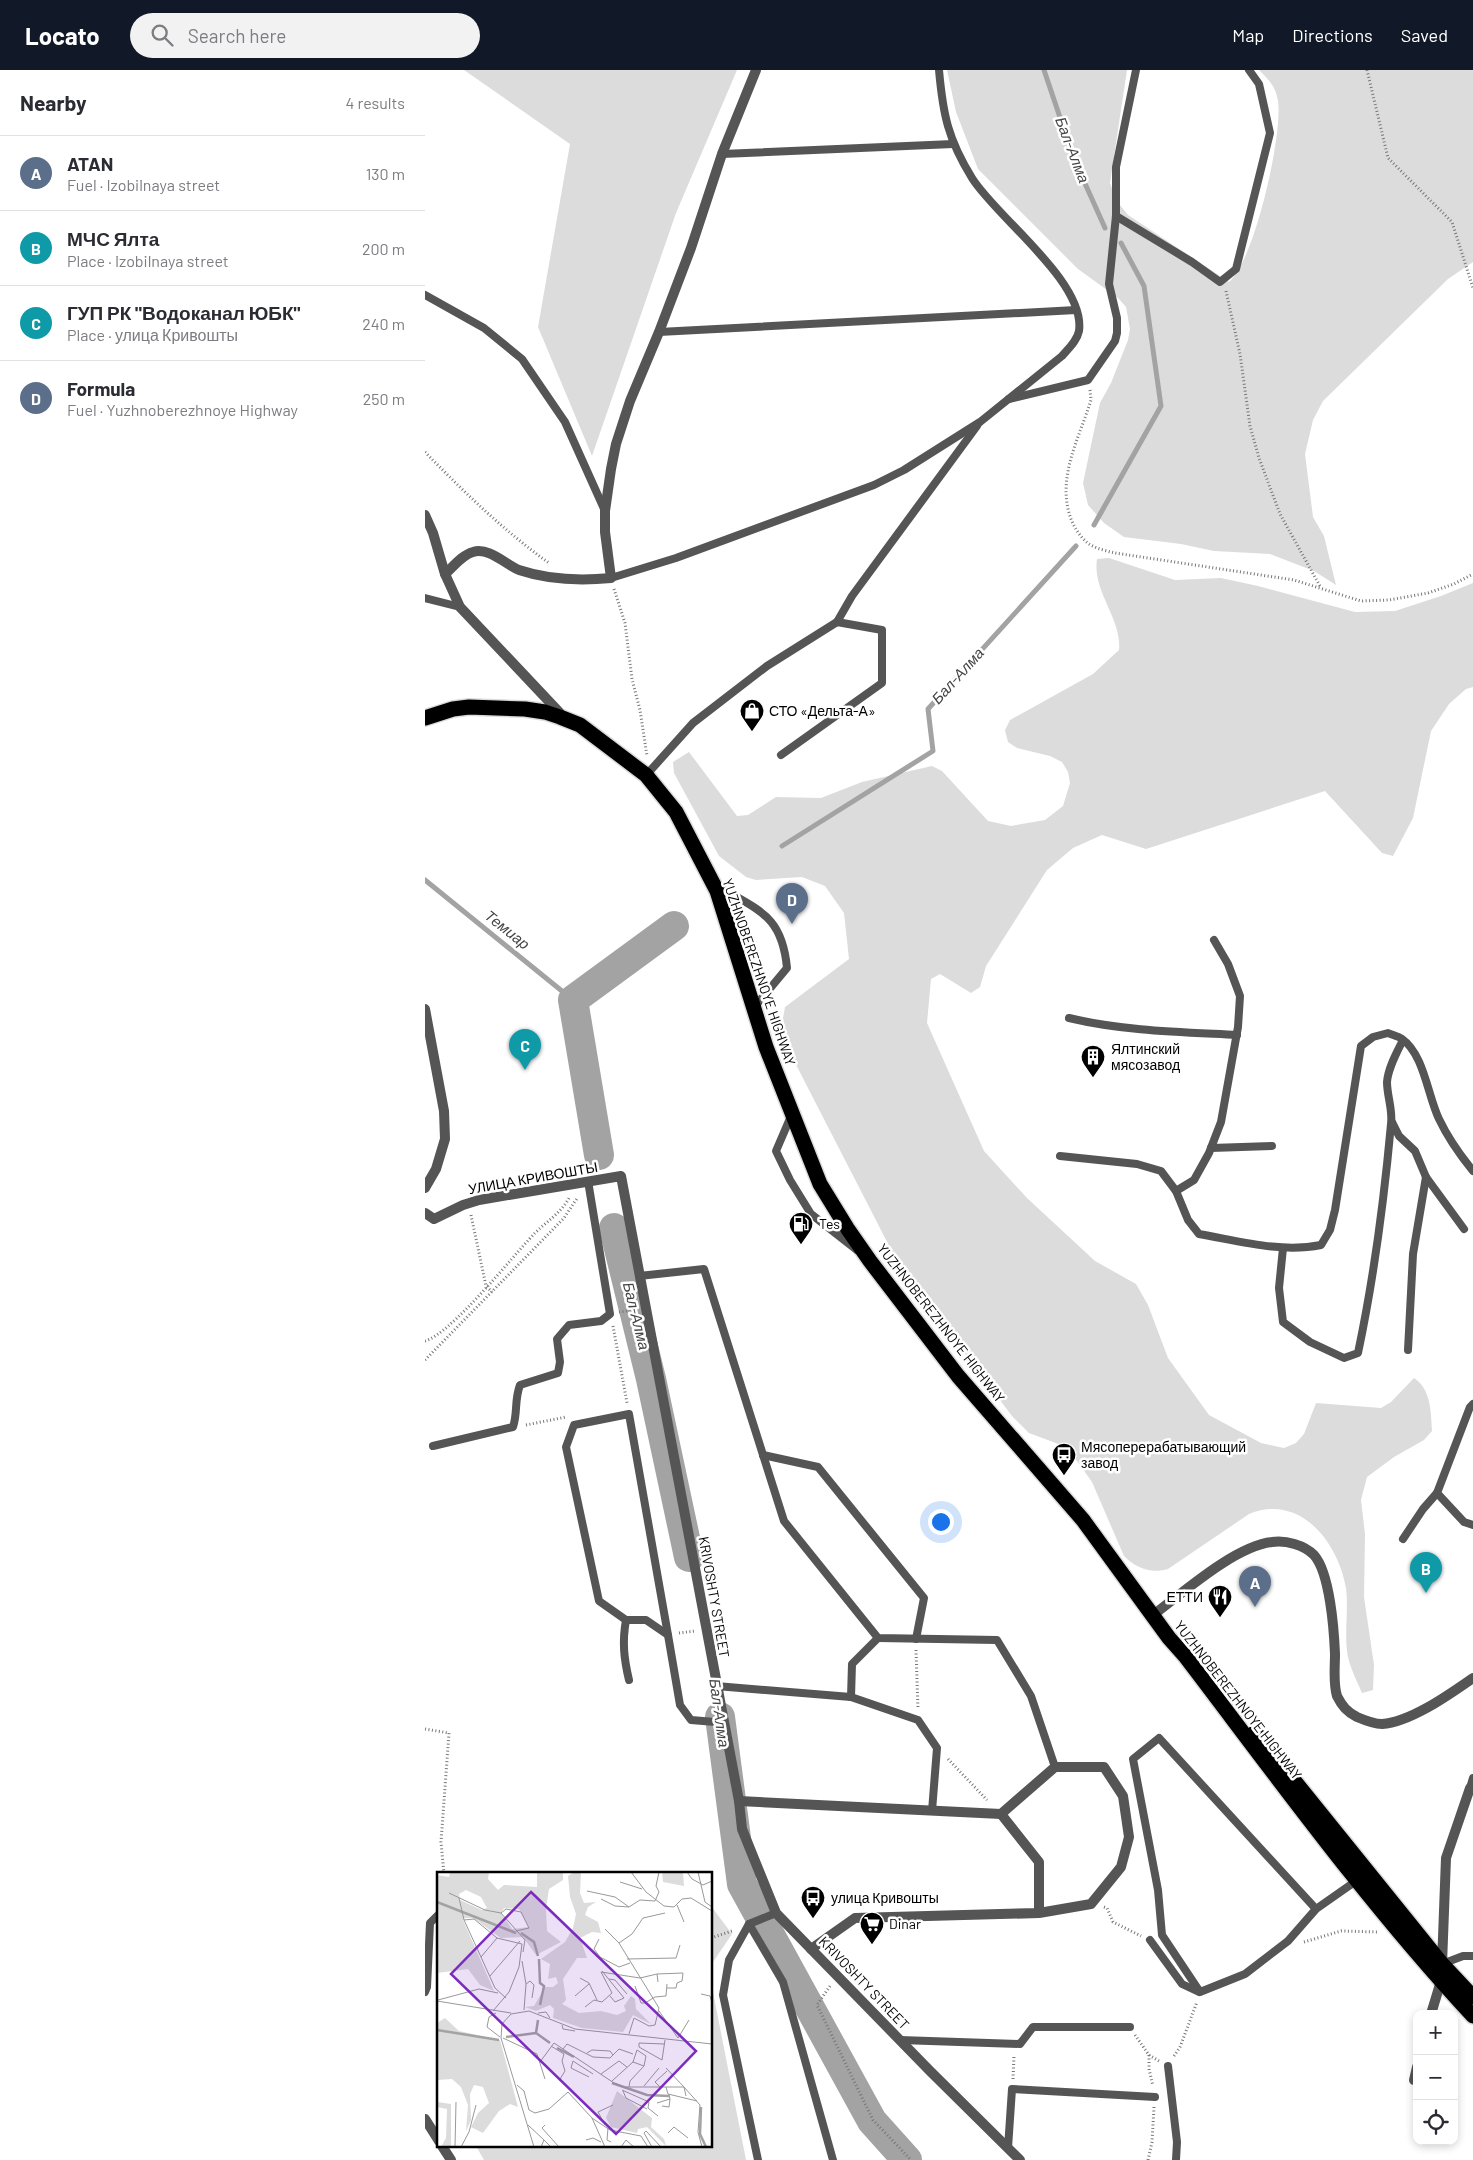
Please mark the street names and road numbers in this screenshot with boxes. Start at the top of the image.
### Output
street label: YUZHNOBEREZHNOYE HIGHWAY [719,876,800,1068]
street label: УЛИЦА КРИВОШТЫ [467,1158,599,1197]
street label: YUZHNOBEREZHNOYE HIGHWAY [874,1240,1009,1406]
street label: KRIVOSHTY STREET [695,1535,734,1659]
street label: YUZHNOBEREZHNOYE HIGHWAY [1171,1617,1306,1783]
street label: KRIVOSHTY STREET [816,1933,913,2033]

